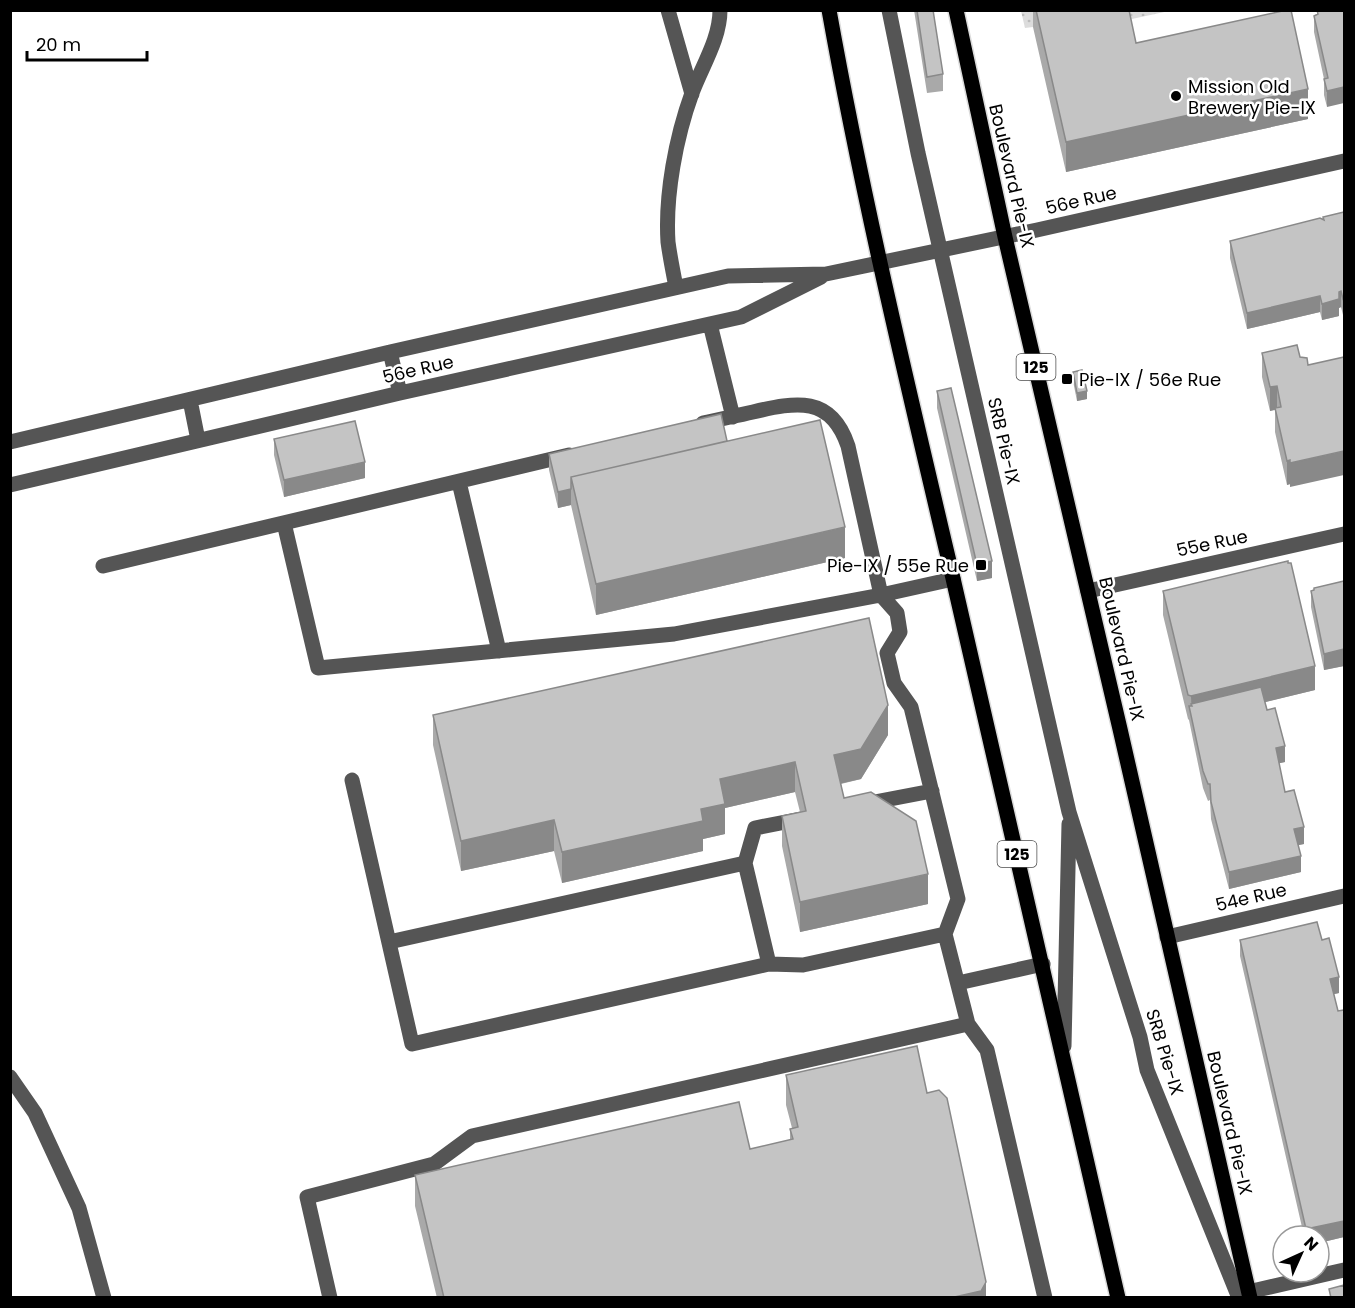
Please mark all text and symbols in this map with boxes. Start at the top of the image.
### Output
scale bar [27,24,147,62]
text: 20 m [36,32,81,57]
place label: Mission Old Brewery Pie-IX [1188,74,1316,120]
marker: Mission Old Brewery Pie-IX [1169,89,1183,103]
street label: Boulevard Pie-IX [983,101,1041,251]
street label: 56e Rue [1043,180,1119,220]
street label: 56e Rue [380,349,456,389]
road number: 125 [1016,354,1056,380]
place label: Pie-IX / 56e Rue [1079,367,1221,392]
marker: Pie-IX / 56e Rue [1060,372,1074,386]
street label: SRB Pie-IX [982,395,1026,487]
street label: 55e Rue [1174,523,1250,563]
place label: Pie-IX / 55e Rue [827,553,969,578]
marker: Pie-IX / 55e Rue [974,558,988,572]
street label: Boulevard Pie-IX [1093,574,1151,724]
road number: 125 [998,841,1036,867]
street label: 54e Rue [1213,877,1289,917]
street label: SRB Pie-IX [1140,1006,1190,1098]
street label: Boulevard Pie-IX [1201,1048,1259,1198]
north arrow [1271,1224,1331,1284]
text: N [1299,1231,1324,1256]

